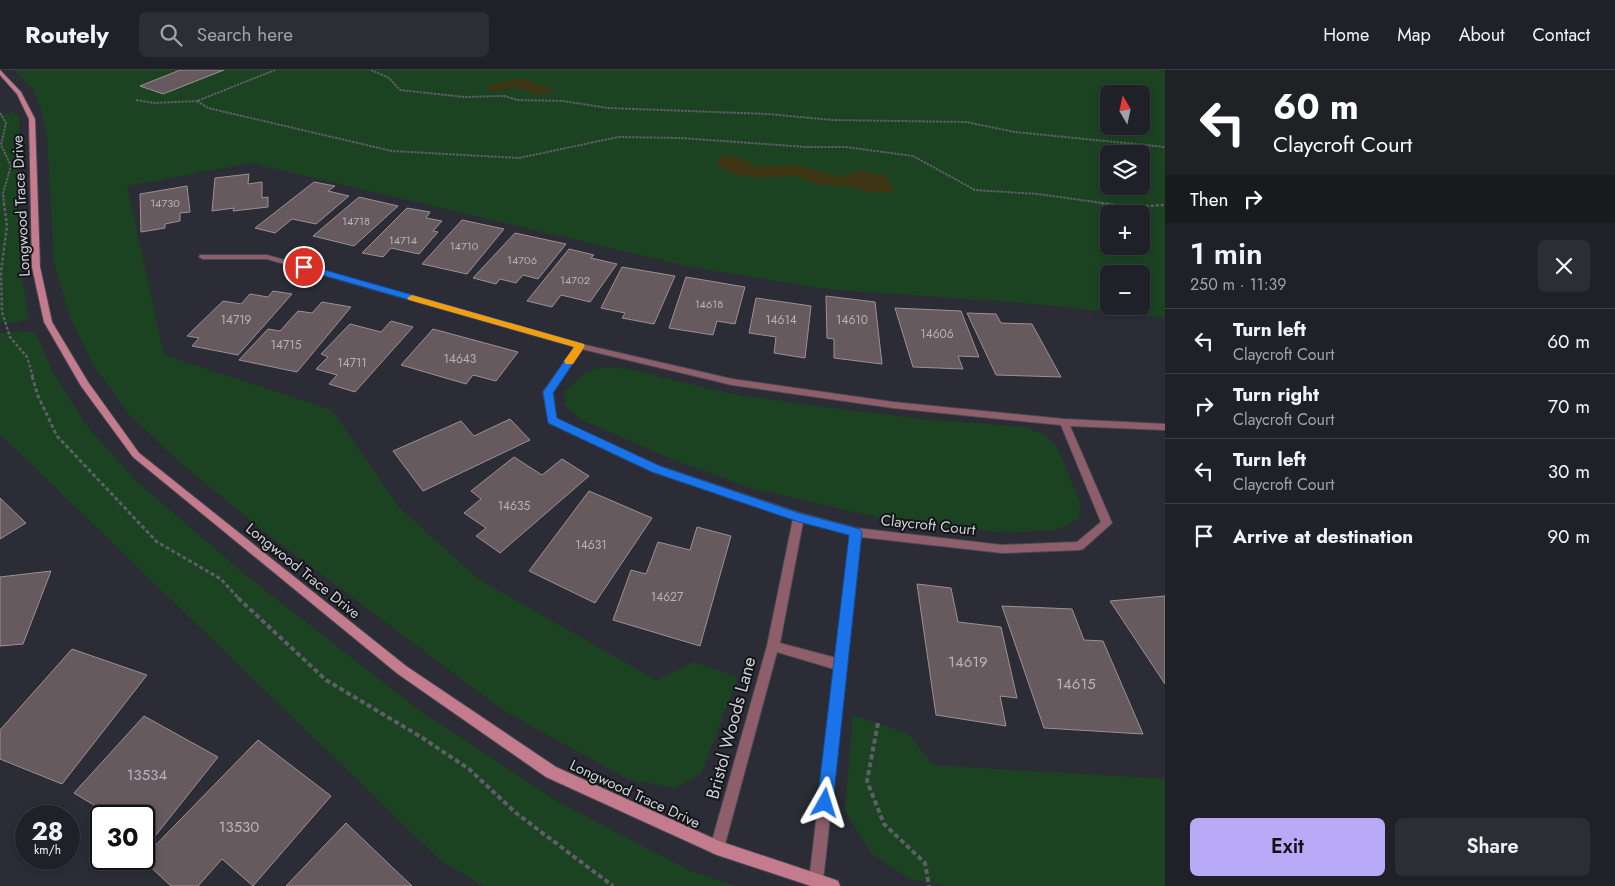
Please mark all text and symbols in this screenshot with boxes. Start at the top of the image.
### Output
search box [139,12,489,57]
text: Routely [25,17,109,52]
icon: search [157,21,185,49]
text: Search here [197,21,293,48]
text: Home [1323,22,1369,48]
text: Map [1397,22,1431,48]
text: About [1459,22,1504,48]
text: Contact [1532,22,1590,48]
text: 60 m [1273,82,1359,132]
north arrow [1100,85,1150,135]
map controls [1100,85,1150,315]
icon: left [1190,90,1255,155]
text: Claycroft Court [1273,128,1412,160]
street label: Longwood Trace Drive [6,134,36,277]
button: layers [1100,145,1150,195]
icon: right [1239,185,1267,213]
text: Then [1190,186,1229,213]
house number: 14730 [150,195,180,211]
button: + [1100,205,1150,255]
house number: 14718 [342,213,370,229]
house number: 14714 [389,232,418,248]
text: 1 min [1190,232,1263,275]
house number: 14710 [450,238,479,254]
button: close [1538,240,1590,292]
pin [283,246,325,288]
house number: 14706 [507,252,537,268]
icon: arrive [290,253,318,281]
button: − [1100,265,1150,315]
house number: 14702 [560,272,590,288]
text: 250 m · 11:39 [1190,273,1287,296]
house number: 14618 [695,296,723,312]
house number: 14719 [220,311,252,329]
house number: 14614 [765,311,797,329]
house number: 14610 [836,311,868,329]
text: Turn left [1233,316,1306,343]
house number: 14606 [920,325,954,343]
icon: left [1190,327,1218,355]
text: 60 m [1547,328,1590,355]
house number: 14715 [271,336,302,354]
text: Claycroft Court [1233,343,1334,366]
house number: 14643 [444,350,477,368]
house number: 14711 [337,354,367,372]
text: Turn right [1233,381,1319,408]
icon: right [1190,392,1218,420]
text: 70 m [1548,393,1590,420]
text: Claycroft Court [1233,408,1334,431]
text: Turn left [1233,446,1306,473]
icon: left [1190,457,1218,485]
text: 30 m [1548,458,1590,485]
text: Claycroft Court [1233,473,1334,496]
house number: 14635 [498,497,531,515]
street label: Claycroft Court [880,509,977,541]
street label: Longwood Trace Drive [241,518,365,624]
icon: arrive [1190,522,1218,550]
text: Arrive at destination [1233,523,1413,550]
text: 90 m [1547,523,1590,550]
house number: 14631 [575,536,607,554]
house number: 14627 [651,588,684,606]
house number: 14619 [948,651,988,673]
street label: Bristol Woods Lane [700,654,762,802]
house number: 14615 [1056,673,1096,695]
street label: Longwood Trace Drive [566,754,704,834]
house number: 13534 [127,764,167,786]
position arrow [798,776,850,828]
speed limit sign: 30 [90,805,155,870]
text: 28 [31,813,64,849]
house number: 13530 [219,816,259,838]
button: Exit [1190,818,1385,876]
button: Share [1395,818,1590,876]
text: km/h [34,841,61,859]

